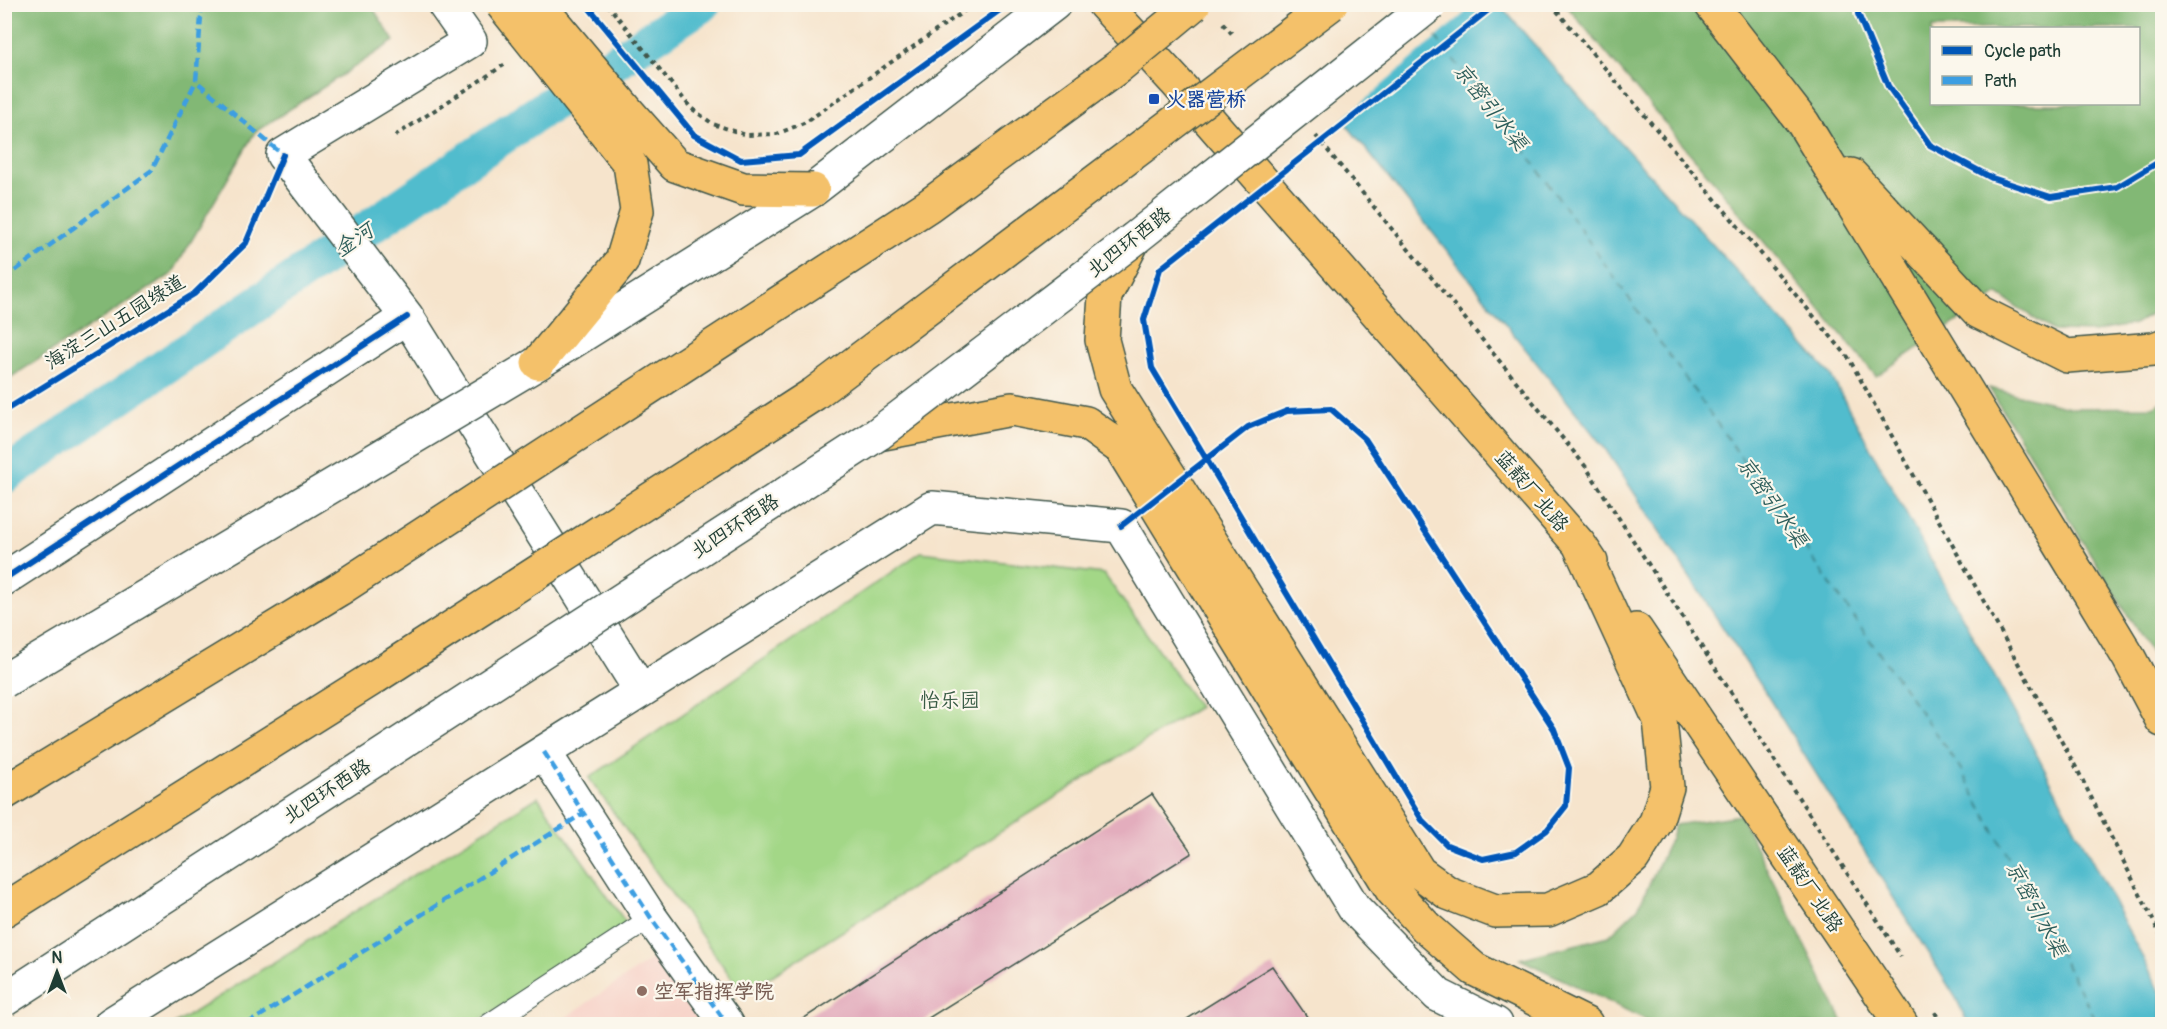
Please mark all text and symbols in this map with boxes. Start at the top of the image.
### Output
legend [1930,27,2140,105]
text: Cycle path [1984,40,2061,63]
water label: 京密引水渠 [1447,57,1534,158]
text: Path [1984,70,2017,93]
place label: 火器营桥 [1166,87,1246,112]
marker: 火器营桥 [1147,92,1161,106]
street label: 北四环西路 [1082,201,1177,283]
water label: 金河 [329,215,381,263]
street label: 海淀三山五园绿道 [41,269,189,375]
street label: 蓝靛厂北路 [1490,445,1575,538]
water label: 京密引水渠 [1731,451,1814,554]
street label: 北四环西路 [686,488,785,564]
park label: 怡乐园 [920,688,980,713]
street label: 北四环西路 [278,753,377,829]
street label: 蓝靛厂北路 [1772,841,1849,938]
water label: 京密引水渠 [1999,856,2074,963]
north arrow [27,942,87,1002]
text: N [52,948,63,968]
place label: 空军指挥学院 [654,979,774,1004]
marker: 空军指挥学院 [635,984,649,998]

